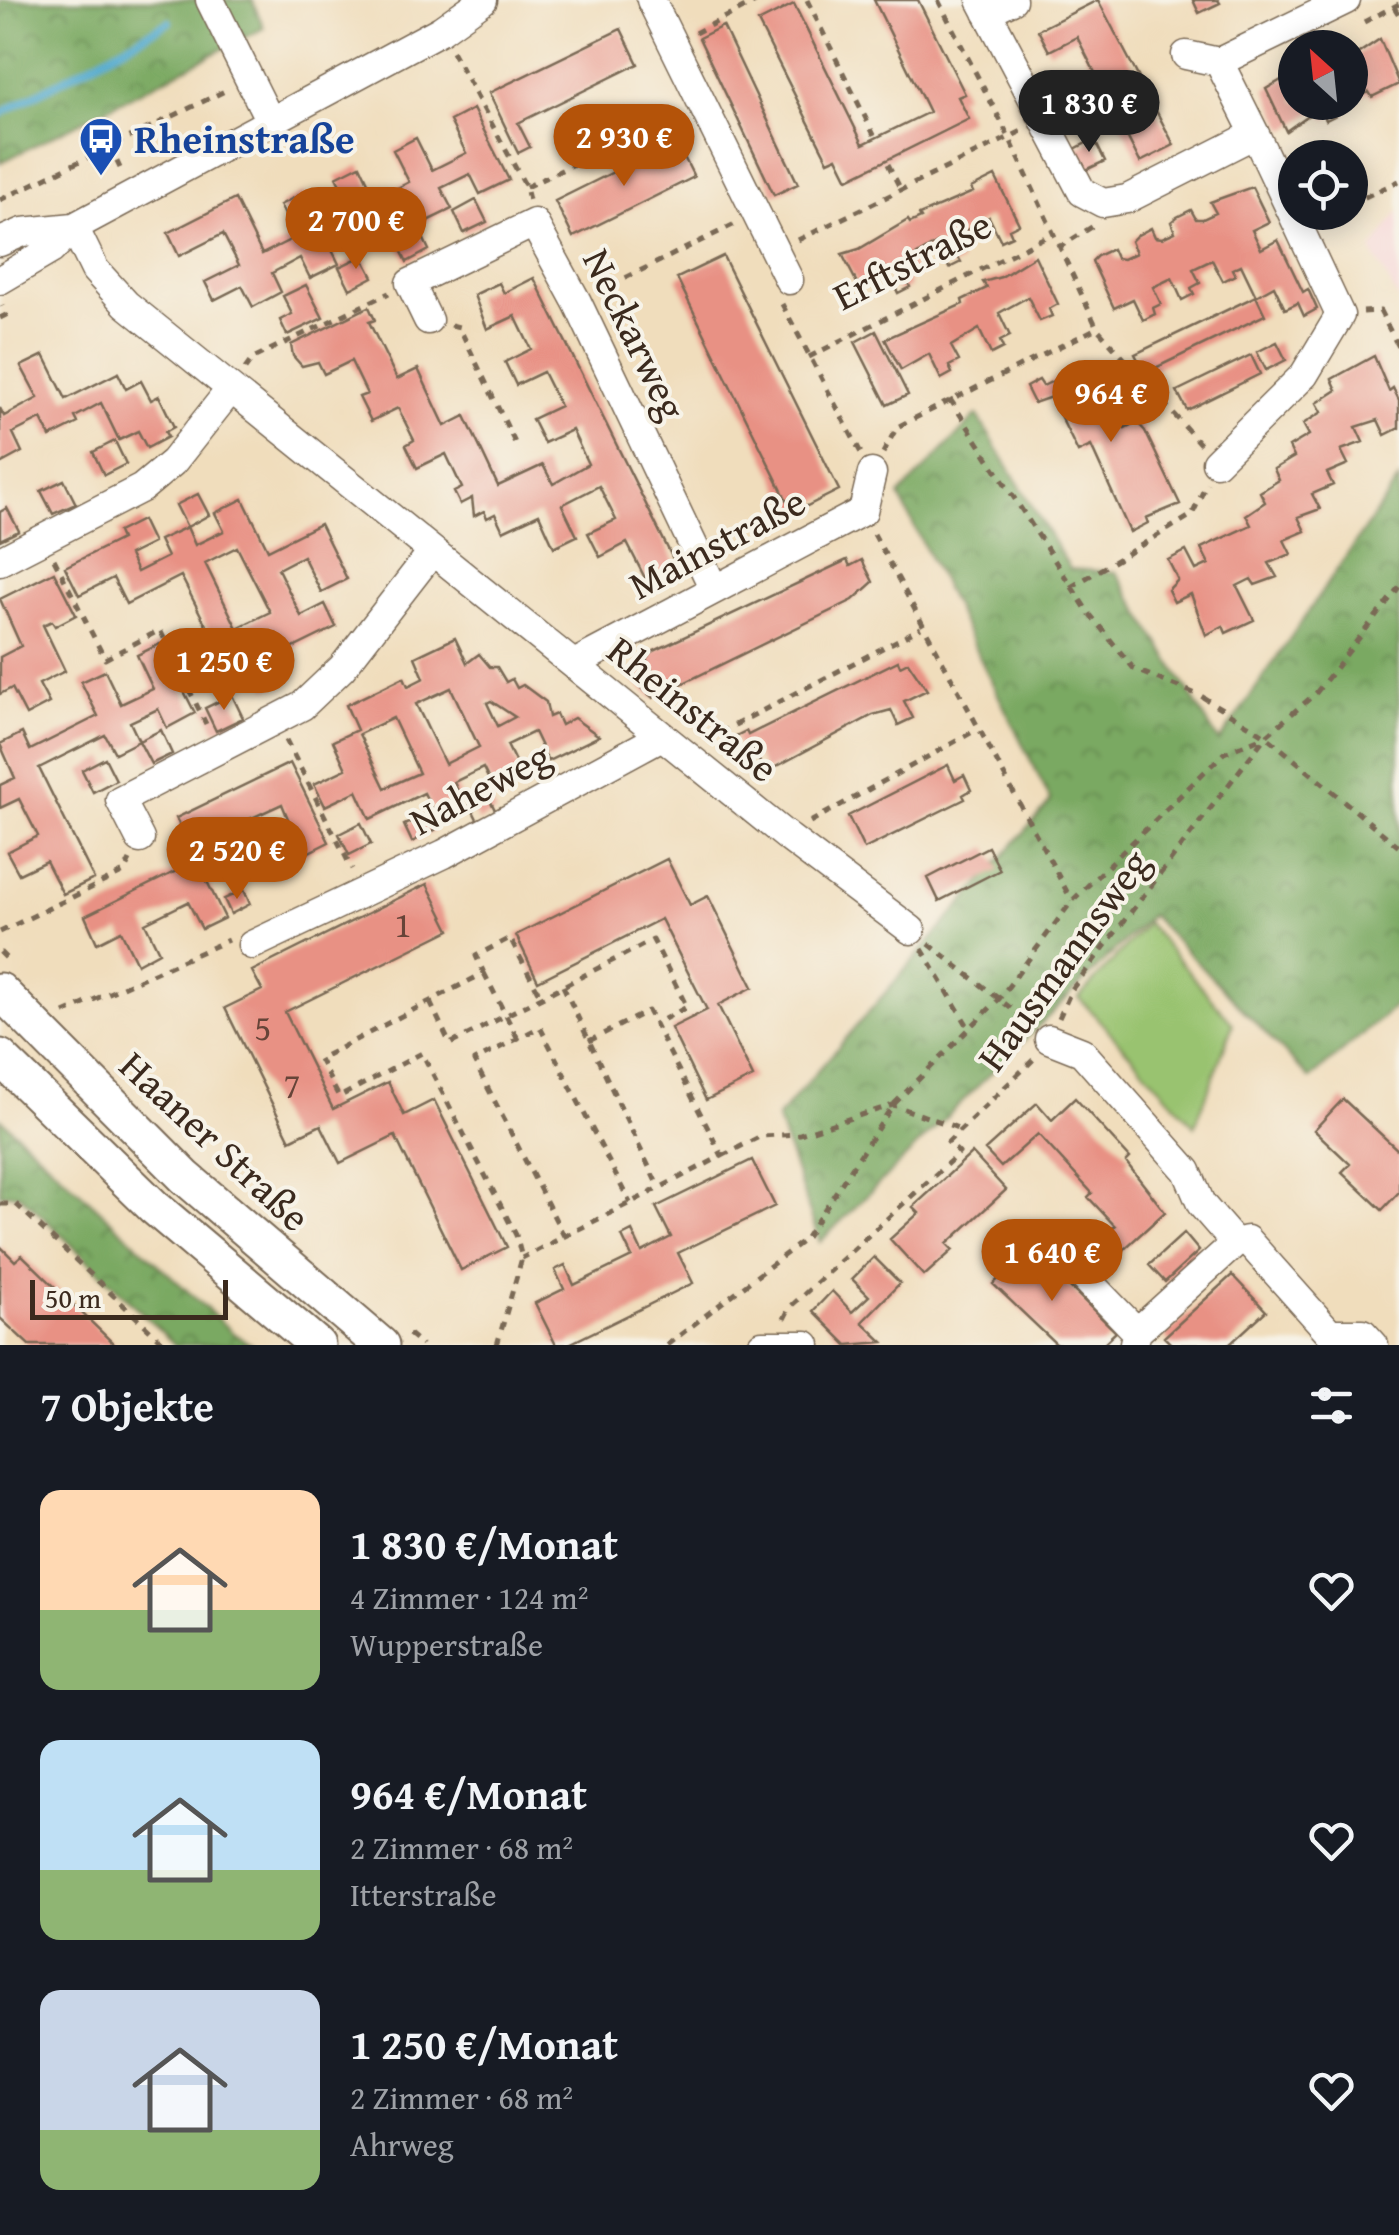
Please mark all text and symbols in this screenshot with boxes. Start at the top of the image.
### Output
north arrow [1278,30,1368,120]
map controls [1278,30,1368,230]
pin: 1 830 € [997,70,1181,155]
text: 1 830 € [1041,79,1137,126]
pin: 2 930 € [532,104,716,189]
place label: Rheinstraße [134,109,355,168]
text: 2 930 € [576,113,672,160]
bus stop icon: Rheinstraße [78,116,124,177]
button: locate [1278,140,1368,230]
pin: 2 700 € [264,187,448,272]
street label: Erftstraße [822,194,1001,325]
text: 2 700 € [308,196,404,243]
street label: Neckarweg [569,238,702,429]
pin: 964 € [1041,360,1181,445]
text: 964 € [1074,369,1148,416]
street label: Mainstraße [618,471,816,614]
street label: Rheinstraße [595,621,792,796]
pin: 1 250 € [132,628,316,713]
text: 1 250 € [176,637,272,684]
street label: Naheweg [399,726,561,849]
pin: 2 520 € [145,817,329,902]
text: 2 520 € [189,826,285,873]
street label: Hausmannsweg [962,836,1163,1083]
house number: 1 [395,899,411,950]
house number: 5 [255,1002,271,1053]
street label: Haaner Straße [107,1037,324,1245]
house number: 7 [284,1060,300,1111]
pin: 1 640 € [960,1219,1144,1304]
text: 1 640 € [1004,1228,1100,1275]
scale bar [30,1275,228,1320]
text: 50 m [45,1277,101,1318]
text: 7 Objekte [40,1375,214,1436]
icon: filters [1304,1378,1359,1433]
text: 1 830 €/Monat [350,1513,618,1574]
icon: home [120,1530,240,1650]
icon: heart [1304,1563,1359,1618]
text: 4 Zimmer · 124 m² [350,1574,588,1621]
text: Wupperstraße [350,1621,543,1668]
text: 964 €/Monat [350,1763,587,1824]
icon: home [120,1780,240,1900]
icon: heart [1304,1813,1359,1868]
text: 2 Zimmer · 68 m² [350,1824,573,1871]
text: Itterstraße [350,1871,496,1918]
text: 1 250 €/Monat [350,2013,618,2074]
icon: home [120,2030,240,2150]
icon: heart [1304,2063,1359,2118]
text: 2 Zimmer · 68 m² [350,2074,573,2121]
text: Ahrweg [350,2121,454,2168]

